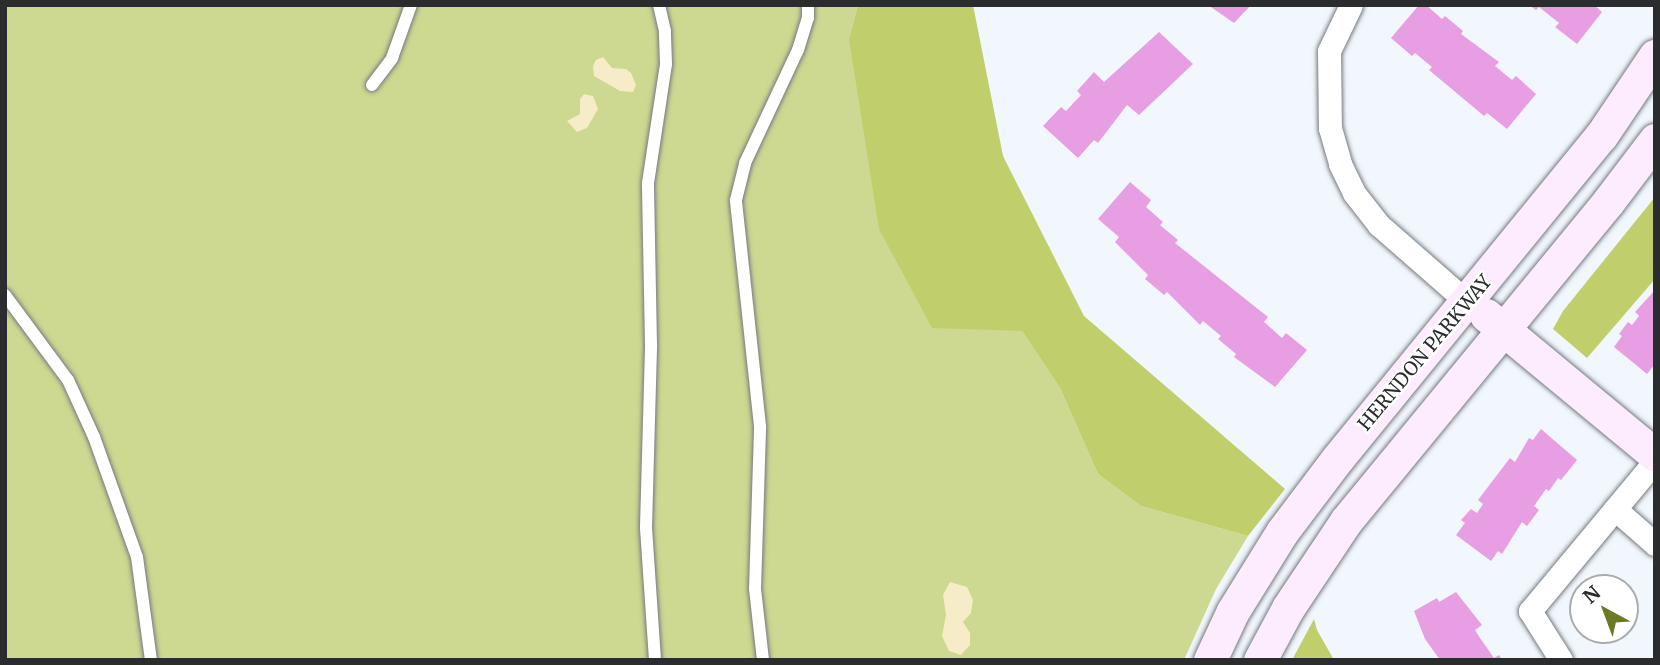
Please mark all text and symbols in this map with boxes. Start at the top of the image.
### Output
street label: HERNDON PARKWAY [1353,271,1497,435]
north arrow [1569,574,1639,644]
text: N [1578,581,1605,609]

